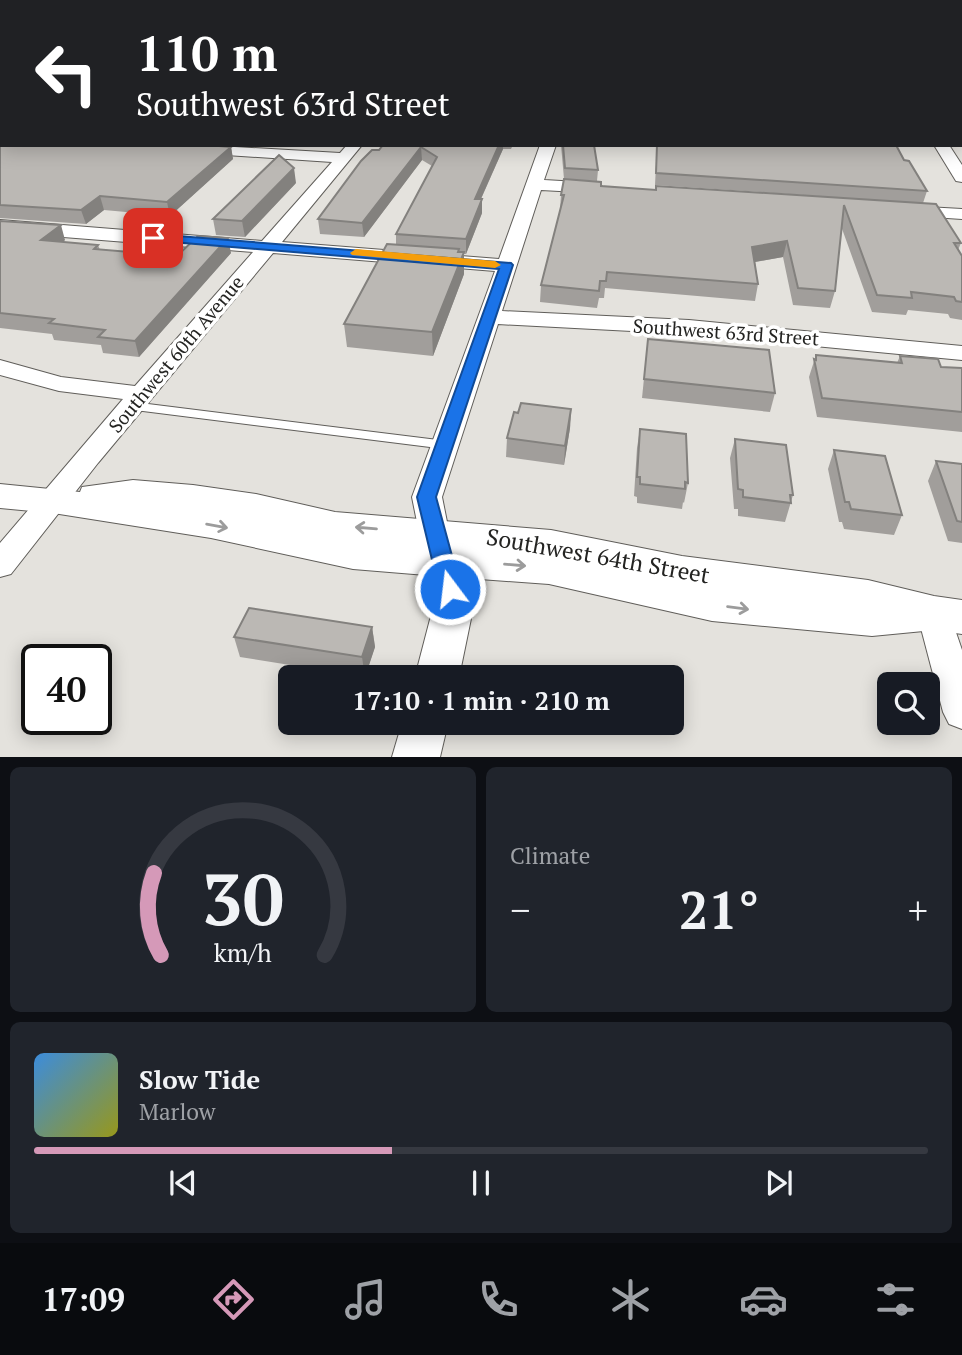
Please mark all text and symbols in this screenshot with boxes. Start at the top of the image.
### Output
text: 110 m [136,20,278,85]
icon: left [21,28,112,119]
text: Southwest 63rd Street [136,83,450,125]
pin [123,208,183,268]
icon: arrive [134,219,172,257]
street label: Southwest 60th Avenue [102,270,249,437]
street label: Southwest 63rd Street [632,313,820,350]
one-way arrow [205,520,228,533]
one-way arrow [355,521,377,534]
street label: Southwest 64th Street [484,521,712,590]
position arrow [413,552,487,626]
one-way arrow [503,559,525,572]
one-way arrow [726,601,748,614]
speed limit sign: 40 [21,644,112,735]
map controls [877,672,940,735]
button: search [877,672,940,735]
text: 17:10 · 1 min · 210 m [352,683,610,717]
text: Climate [510,840,590,871]
text: 30 [202,850,284,947]
text: 21° [679,875,759,944]
text: − [510,885,530,935]
text: + [908,885,928,935]
text: km/h [214,936,272,969]
text: Slow Tide [139,1062,260,1096]
text: Marlow [139,1096,216,1127]
icon: previous [164,1164,202,1202]
icon: pause [462,1164,500,1202]
icon: next [760,1164,798,1202]
icon: directions [209,1275,258,1324]
icon: music [341,1275,390,1324]
icon: phone [474,1275,523,1324]
icon: climate [606,1275,655,1324]
icon: car [739,1275,788,1324]
icon: filters [871,1275,920,1324]
text: 17:09 [42,1278,125,1320]

